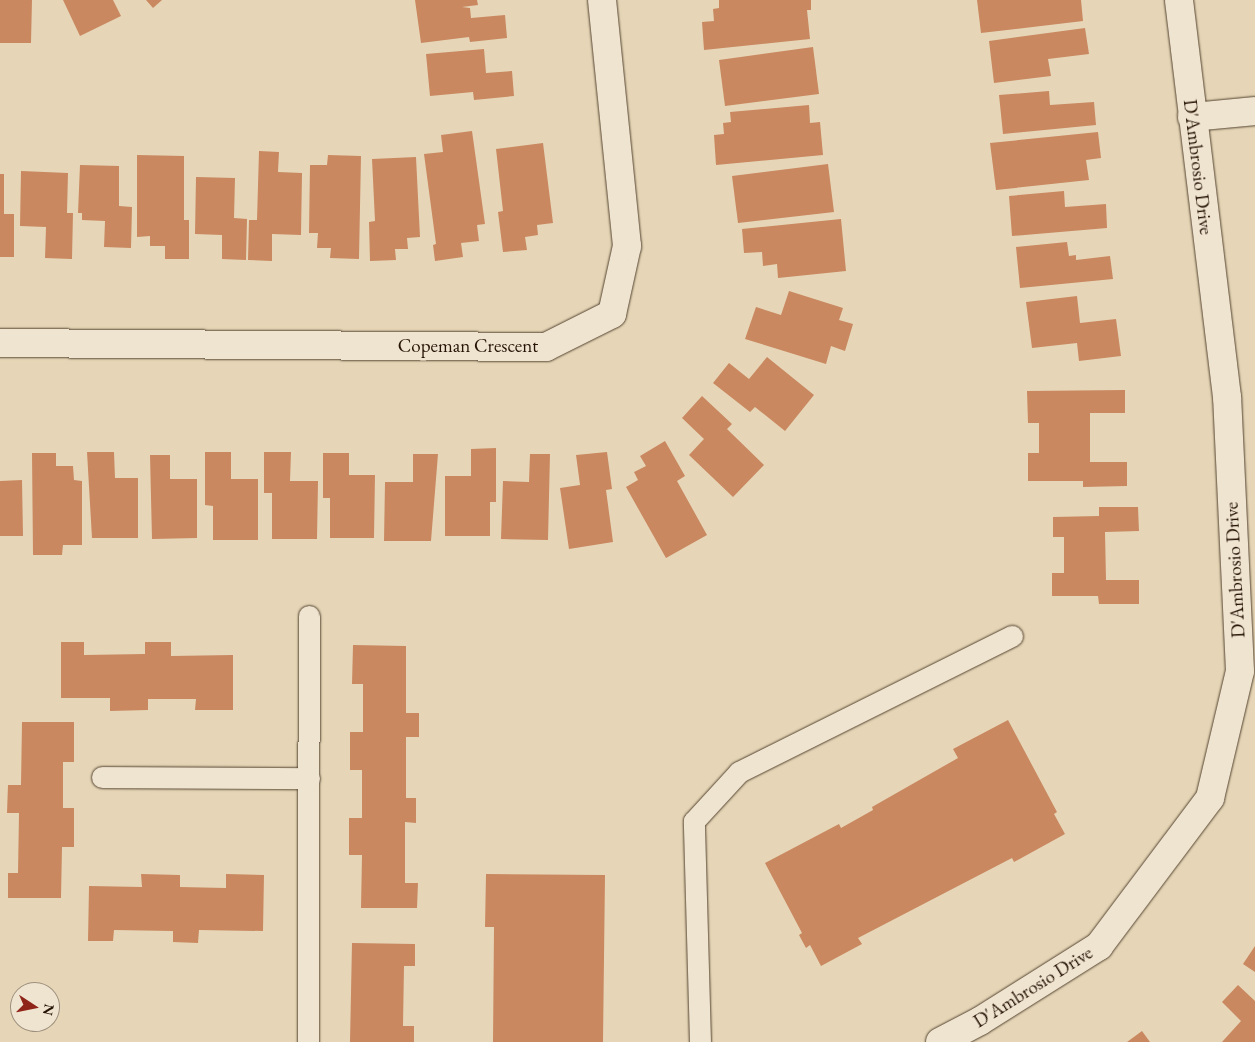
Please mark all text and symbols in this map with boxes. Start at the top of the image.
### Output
street label: D'Ambrosio Drive [1178,98,1218,236]
street label: Copeman Crescent [398,335,538,357]
street label: D'Ambrosio Drive [1220,501,1250,639]
street label: D'Ambrosio Drive [969,941,1097,1033]
north arrow [10,982,60,1032]
text: N [39,1002,59,1017]

